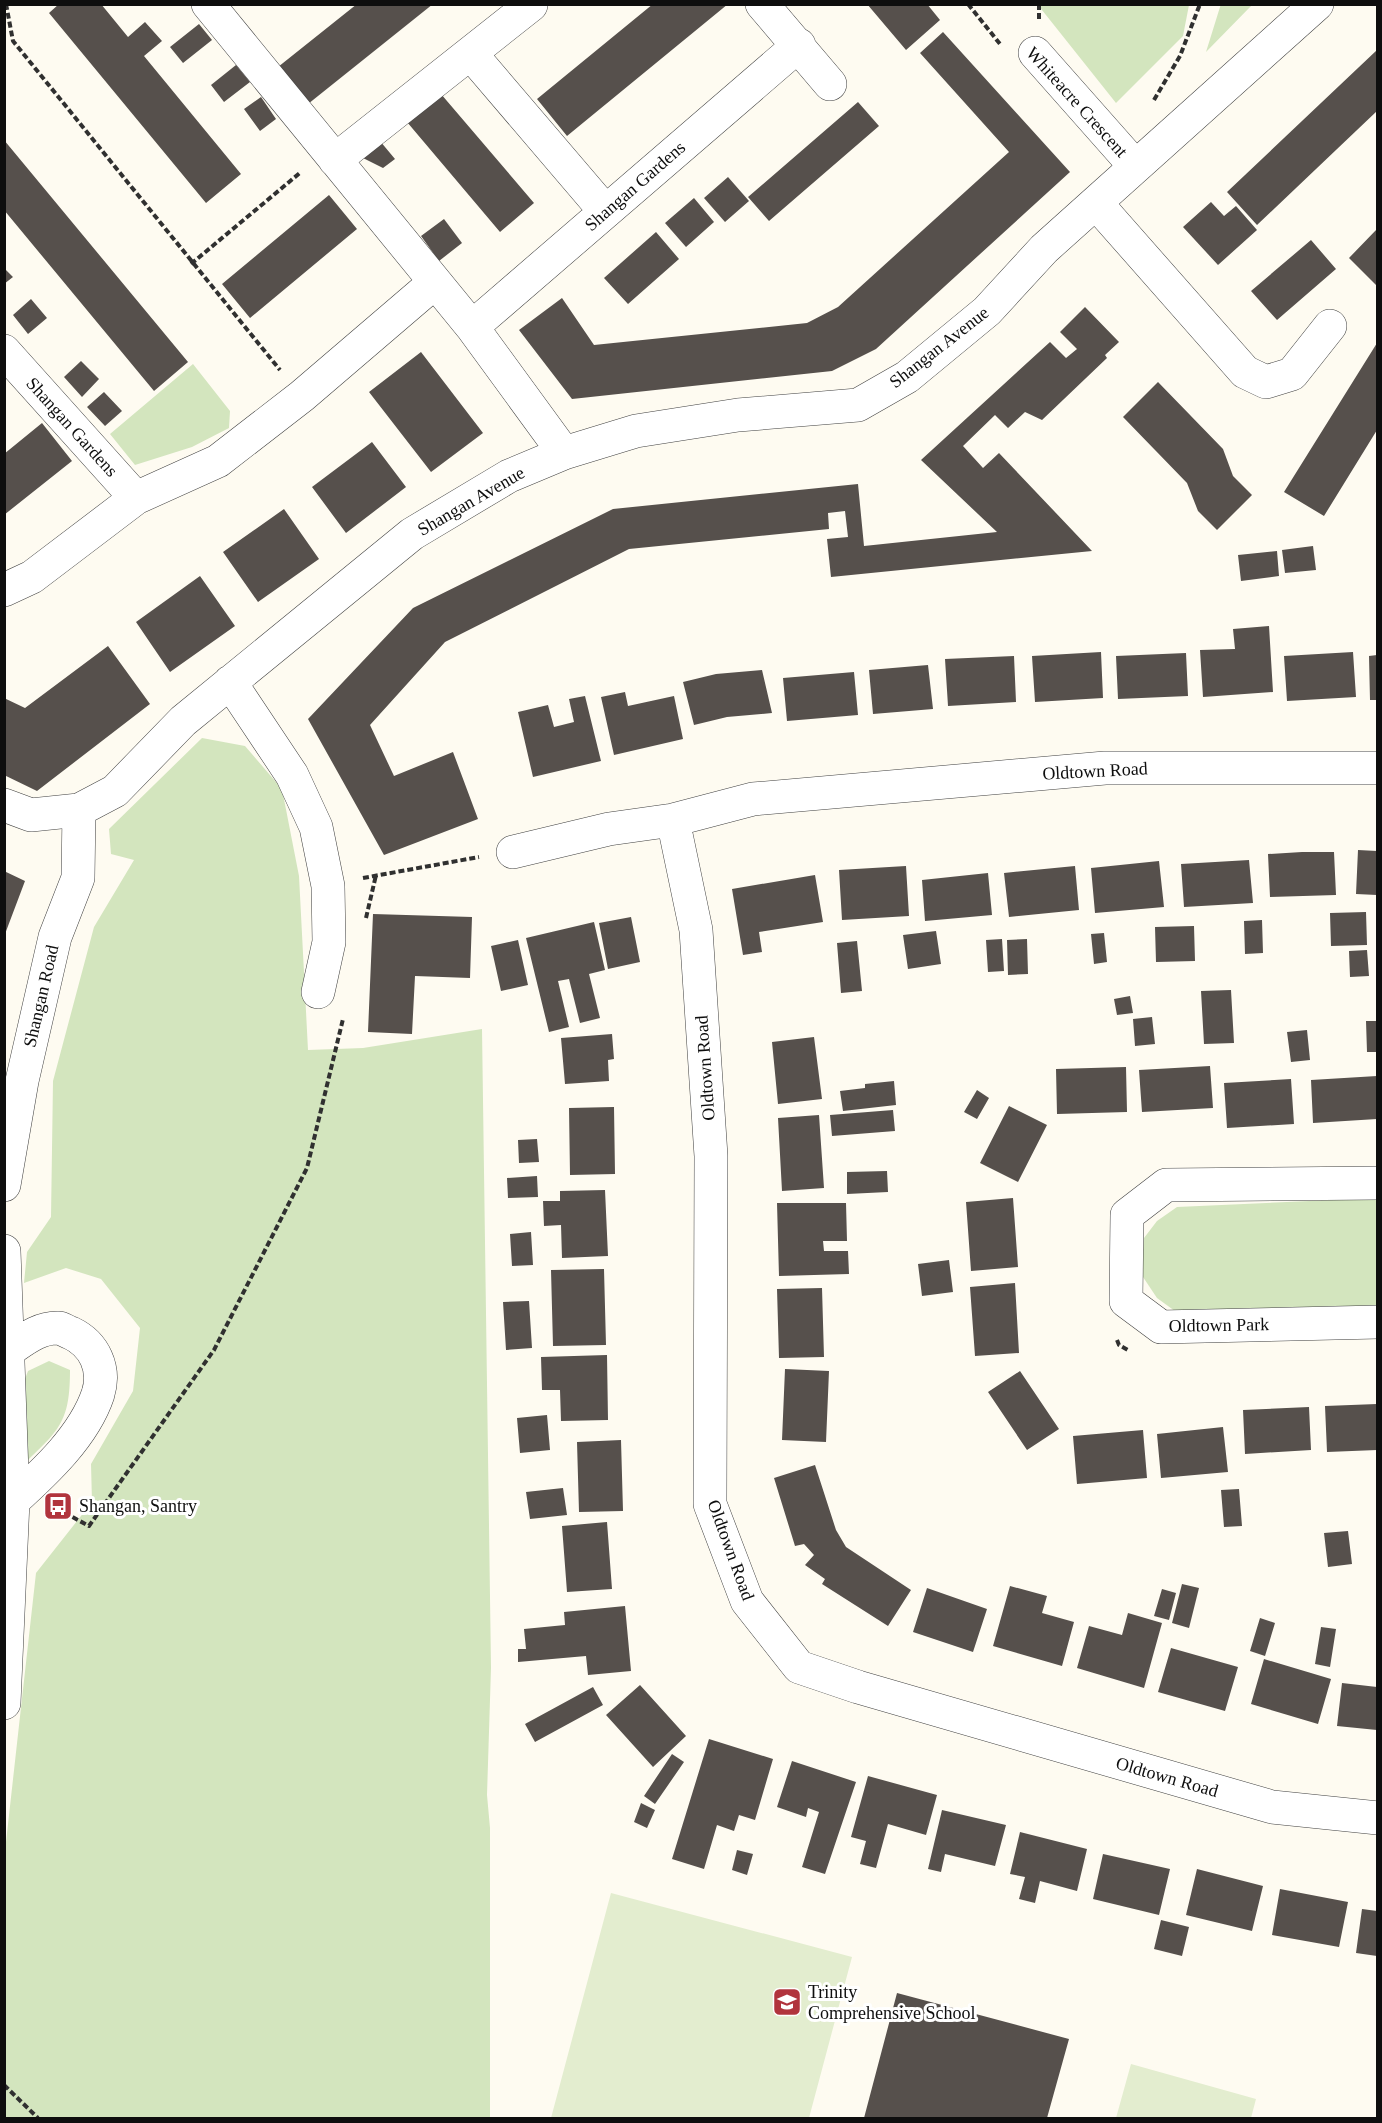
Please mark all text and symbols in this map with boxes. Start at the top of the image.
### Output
street label: Whiteacre Crescent [1022,43,1132,161]
street label: Shangan Gardens [581,137,689,235]
street label: Shangan Avenue [886,302,992,392]
street label: Shangan Gardens [22,373,122,481]
street label: Shangan Avenue [414,462,528,540]
street label: Oldtown Road [1042,758,1148,784]
street label: Shangan Road [20,943,62,1049]
street label: Oldtown Road [691,1015,719,1121]
street label: Oldtown Park [1169,1314,1269,1336]
bus stop icon: Shangan, Santry [42,1490,74,1522]
place label: Shangan, Santry [79,1496,197,1516]
street label: Oldtown Road [704,1497,758,1603]
street label: Oldtown Road [1114,1753,1220,1801]
place label: Trinity Comprehensive School [808,1982,975,2023]
school or university icon: Trinity Comprehensive School [771,1986,803,2018]

